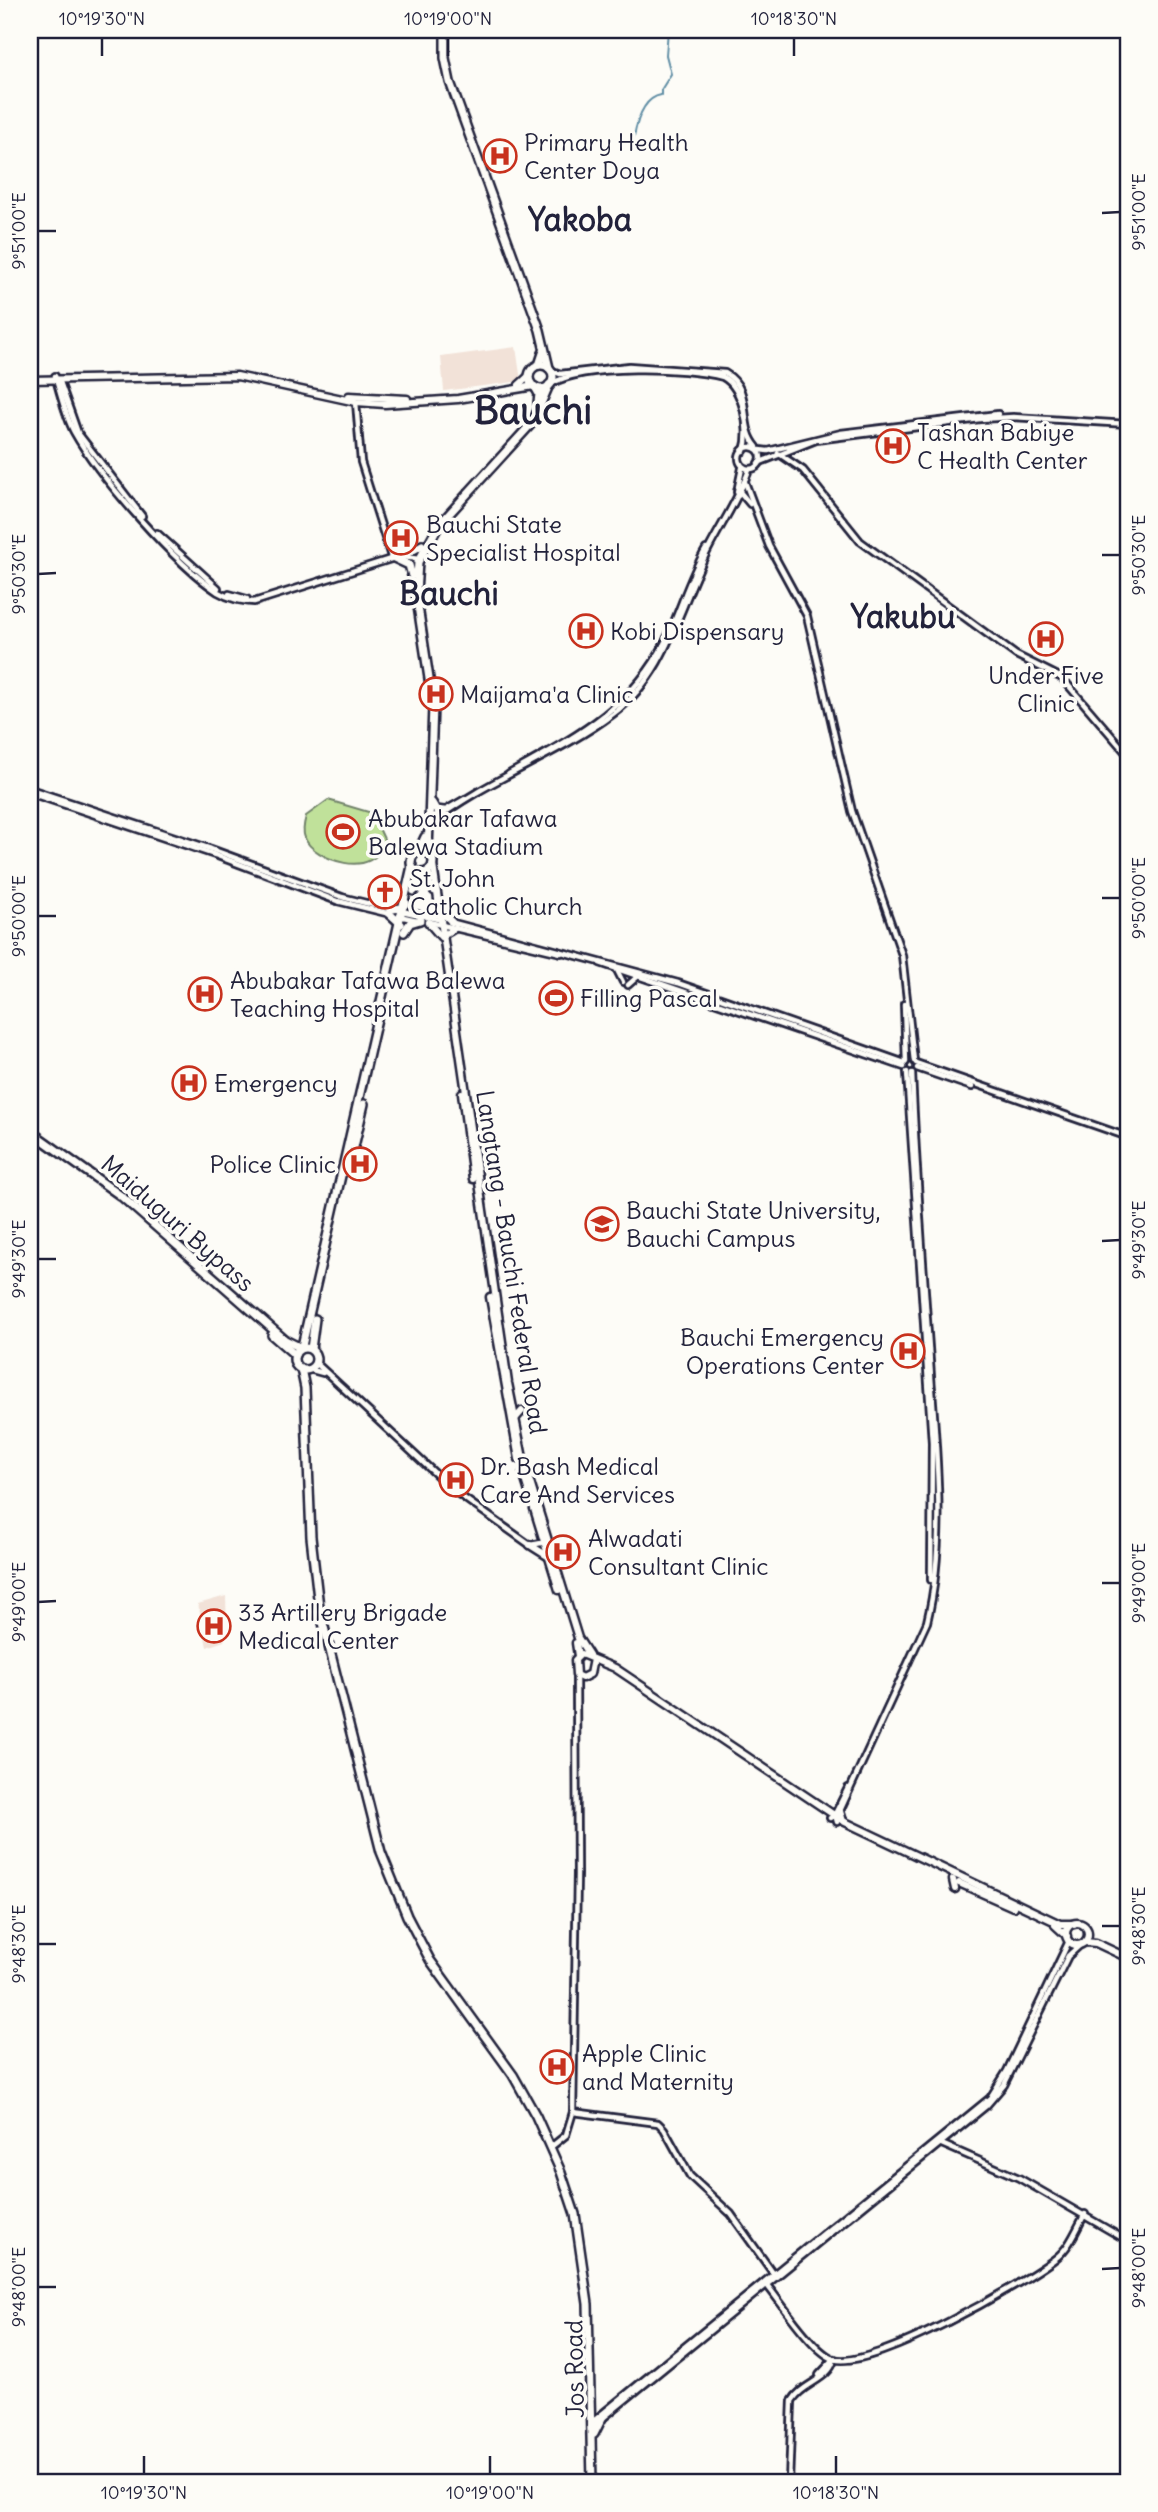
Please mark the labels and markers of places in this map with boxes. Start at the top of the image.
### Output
place label: Primary Health Center Doya [524,127,689,185]
hospital icon: Primary Health Center Doya [481,137,519,175]
place label: Tashan Babiye C Health Center [917,417,1088,475]
hospital icon: Tashan Babiye C Health Center [874,427,912,465]
place label: Bauchi State Specialist Hospital [426,509,621,567]
hospital icon: Bauchi State Specialist Hospital [382,519,420,557]
hospital icon: Kobi Dispensary [567,612,605,650]
place label: Kobi Dispensary [610,616,784,646]
hospital icon: Under Five Clinic [1027,620,1065,658]
place label: Under Five Clinic [988,660,1104,718]
hospital icon: Maijama'a Clinic [417,675,455,713]
place label: Maijama'a Clinic [460,679,634,709]
place label: Abubakar Tafawa Balewa Stadium [368,803,557,861]
sports icon: Abubakar Tafawa Balewa Stadium [324,813,362,851]
place label: St. John Catholic Church [410,863,583,921]
church icon: St. John Catholic Church [366,873,404,911]
place label: Abubakar Tafawa Balewa Teaching Hospital [230,965,505,1023]
hospital icon: Abubakar Tafawa Balewa Teaching Hospital [186,975,224,1013]
sports icon: Filling Pascal [537,979,575,1017]
place label: Filling Pascal [580,983,718,1013]
hospital icon: Emergency [170,1064,208,1102]
place label: Emergency [214,1068,338,1098]
hospital icon: Police Clinic [341,1145,379,1183]
place label: Police Clinic [209,1149,336,1179]
place label: Bauchi State University, Bauchi Campus [626,1195,880,1253]
school or university icon: Bauchi State University, Bauchi Campus [583,1205,621,1243]
place label: Bauchi Emergency Operations Center [680,1322,884,1380]
hospital icon: Bauchi Emergency Operations Center [889,1332,927,1370]
place label: Dr. Bash Medical Care And Services [480,1451,675,1509]
hospital icon: Dr. Bash Medical Care And Services [437,1461,475,1499]
place label: Alwadati Consultant Clinic [588,1523,769,1581]
hospital icon: Alwadati Consultant Clinic [544,1533,582,1571]
place label: 33 Artillery Brigade Medical Center [238,1597,447,1655]
hospital icon: 33 Artillery Brigade Medical Center [195,1607,233,1645]
place label: Apple Clinic and Maternity [582,2038,734,2096]
hospital icon: Apple Clinic and Maternity [538,2048,576,2086]

